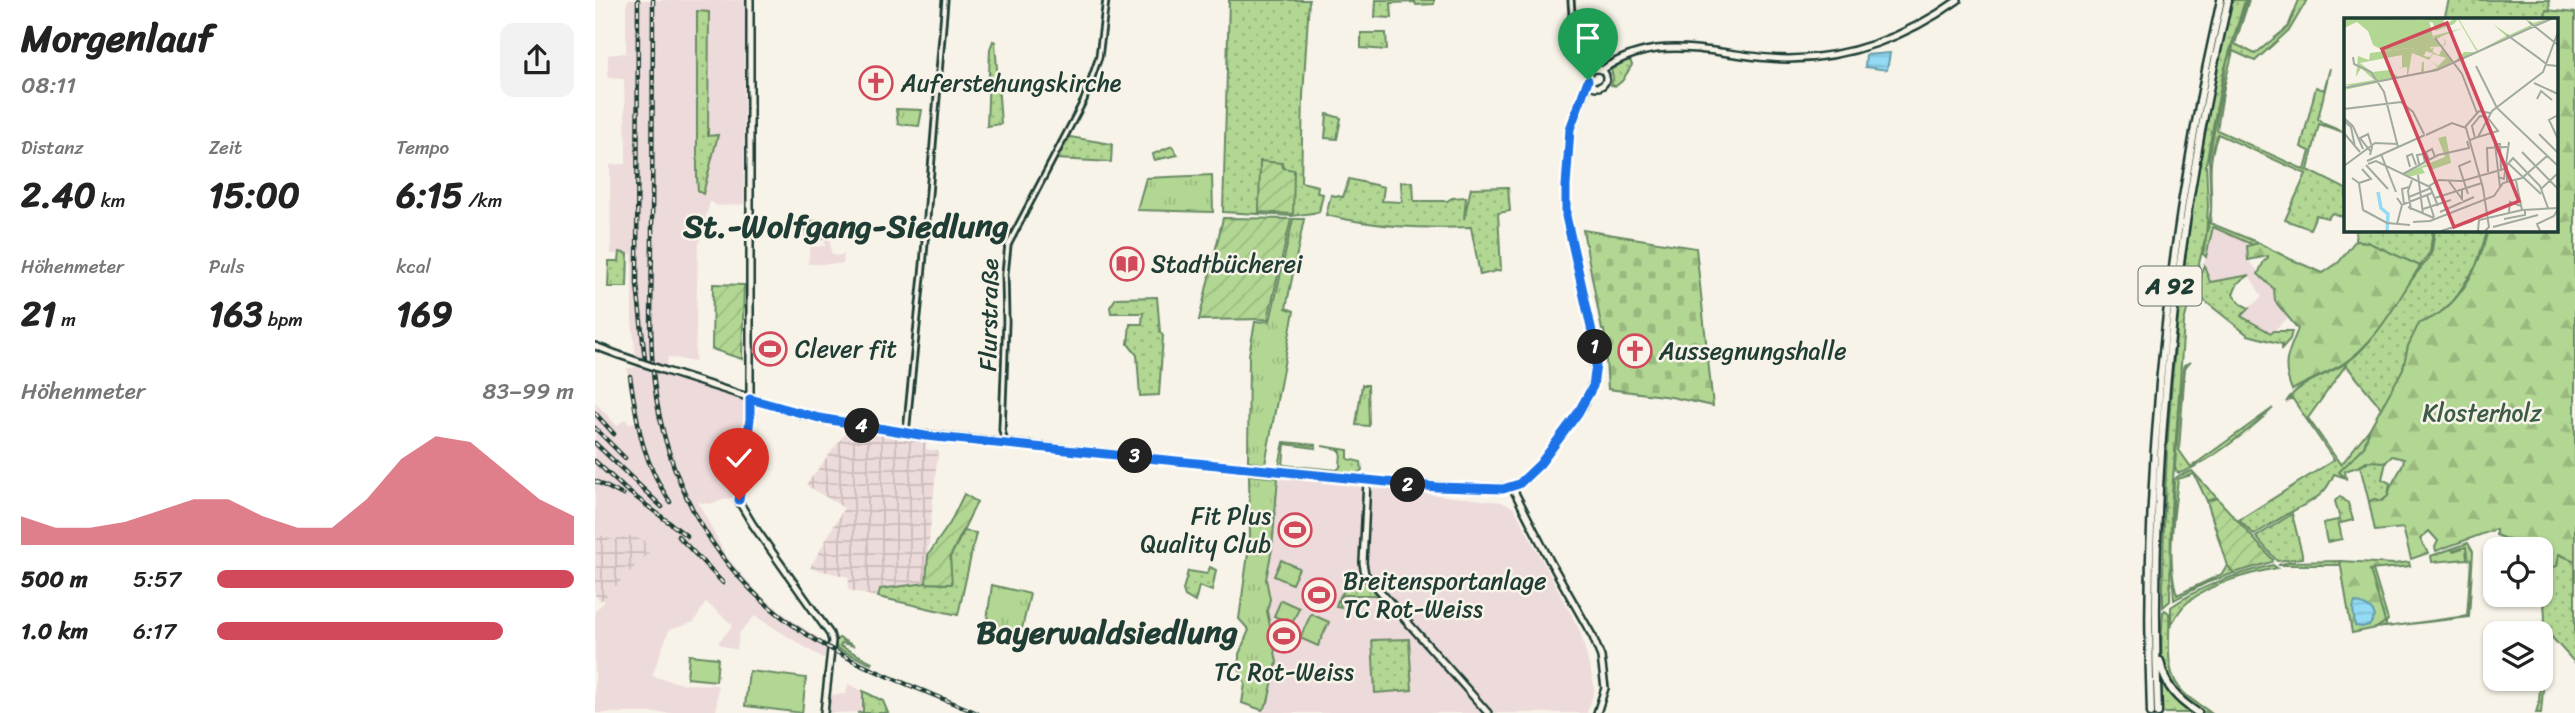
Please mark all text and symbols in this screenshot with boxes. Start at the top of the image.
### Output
text: Morgenlauf [21,5,213,72]
pin [1558,8,1618,80]
inset map [2344,18,2557,231]
icon: arrive [1569,19,1607,57]
button: share [500,23,574,97]
place label: Auferstehungskirche [900,62,1122,104]
church icon: Auferstehungskirche [857,64,895,102]
text: 08:11 [21,65,76,106]
text: Distanz [21,131,84,164]
text: Zeit [209,131,242,164]
text: Tempo [396,131,449,164]
text: 2.40 [21,164,96,226]
text: 15:00 [209,164,300,226]
text: 6:15 [396,164,463,226]
text: km [96,184,125,217]
text: /km [463,184,502,217]
district label: St.-Wolfgang-Siedlung [682,198,1009,255]
place label: Stadtbücherei [1151,243,1303,285]
library icon: Stadtbücherei [1108,245,1146,283]
text: Höhenmeter [21,250,124,283]
text: Puls [209,250,245,283]
text: kcal [396,250,431,283]
street label: Flurstraße [967,258,1011,372]
road number: A 92 [2139,266,2201,306]
text: 21 [21,283,56,345]
text: 163 [209,283,263,345]
text: 169 [396,283,453,345]
text: m [56,303,76,336]
text: bpm [263,303,303,336]
place label: Clever fit [795,328,897,370]
sports icon: Clever fit [751,330,789,368]
pin: 1 [1577,330,1613,364]
text: 1 [1590,330,1599,363]
place label: Aussegnungshalle [1658,330,1847,372]
church icon: Aussegnungshalle [1616,332,1654,370]
text: Höhenmeter [21,371,145,412]
text: 83–99 m [483,371,574,412]
park label: Klosterholz [2422,392,2542,434]
pin: 4 [845,408,879,444]
text: 4 [856,409,867,442]
pin [709,428,769,500]
pin: 3 [1117,438,1153,474]
icon: check [720,439,758,477]
text: 3 [1129,439,1140,472]
pin: 2 [1391,468,1425,503]
text: 2 [1402,468,1413,501]
place label: Fit Plus Quality Club [1141,495,1271,565]
sports icon: Fit Plus Quality Club [1276,511,1314,549]
map controls [2483,537,2553,691]
button: locate [2483,537,2553,607]
text: 500 m [21,559,88,600]
text: 5:57 [133,559,181,600]
place label: Breitensportanlage TC Rot-Weiss [1343,560,1547,630]
sports icon: Breitensportanlage TC Rot-Weiss [1300,576,1338,614]
district label: Bayerwaldsiedlung [976,604,1238,661]
text: 1.0 km [21,611,88,652]
text: 6:17 [133,611,176,652]
sports icon: TC Rot-Weiss [1265,617,1303,655]
button: layers [2483,621,2553,691]
place label: TC Rot-Weiss [1214,651,1354,693]

